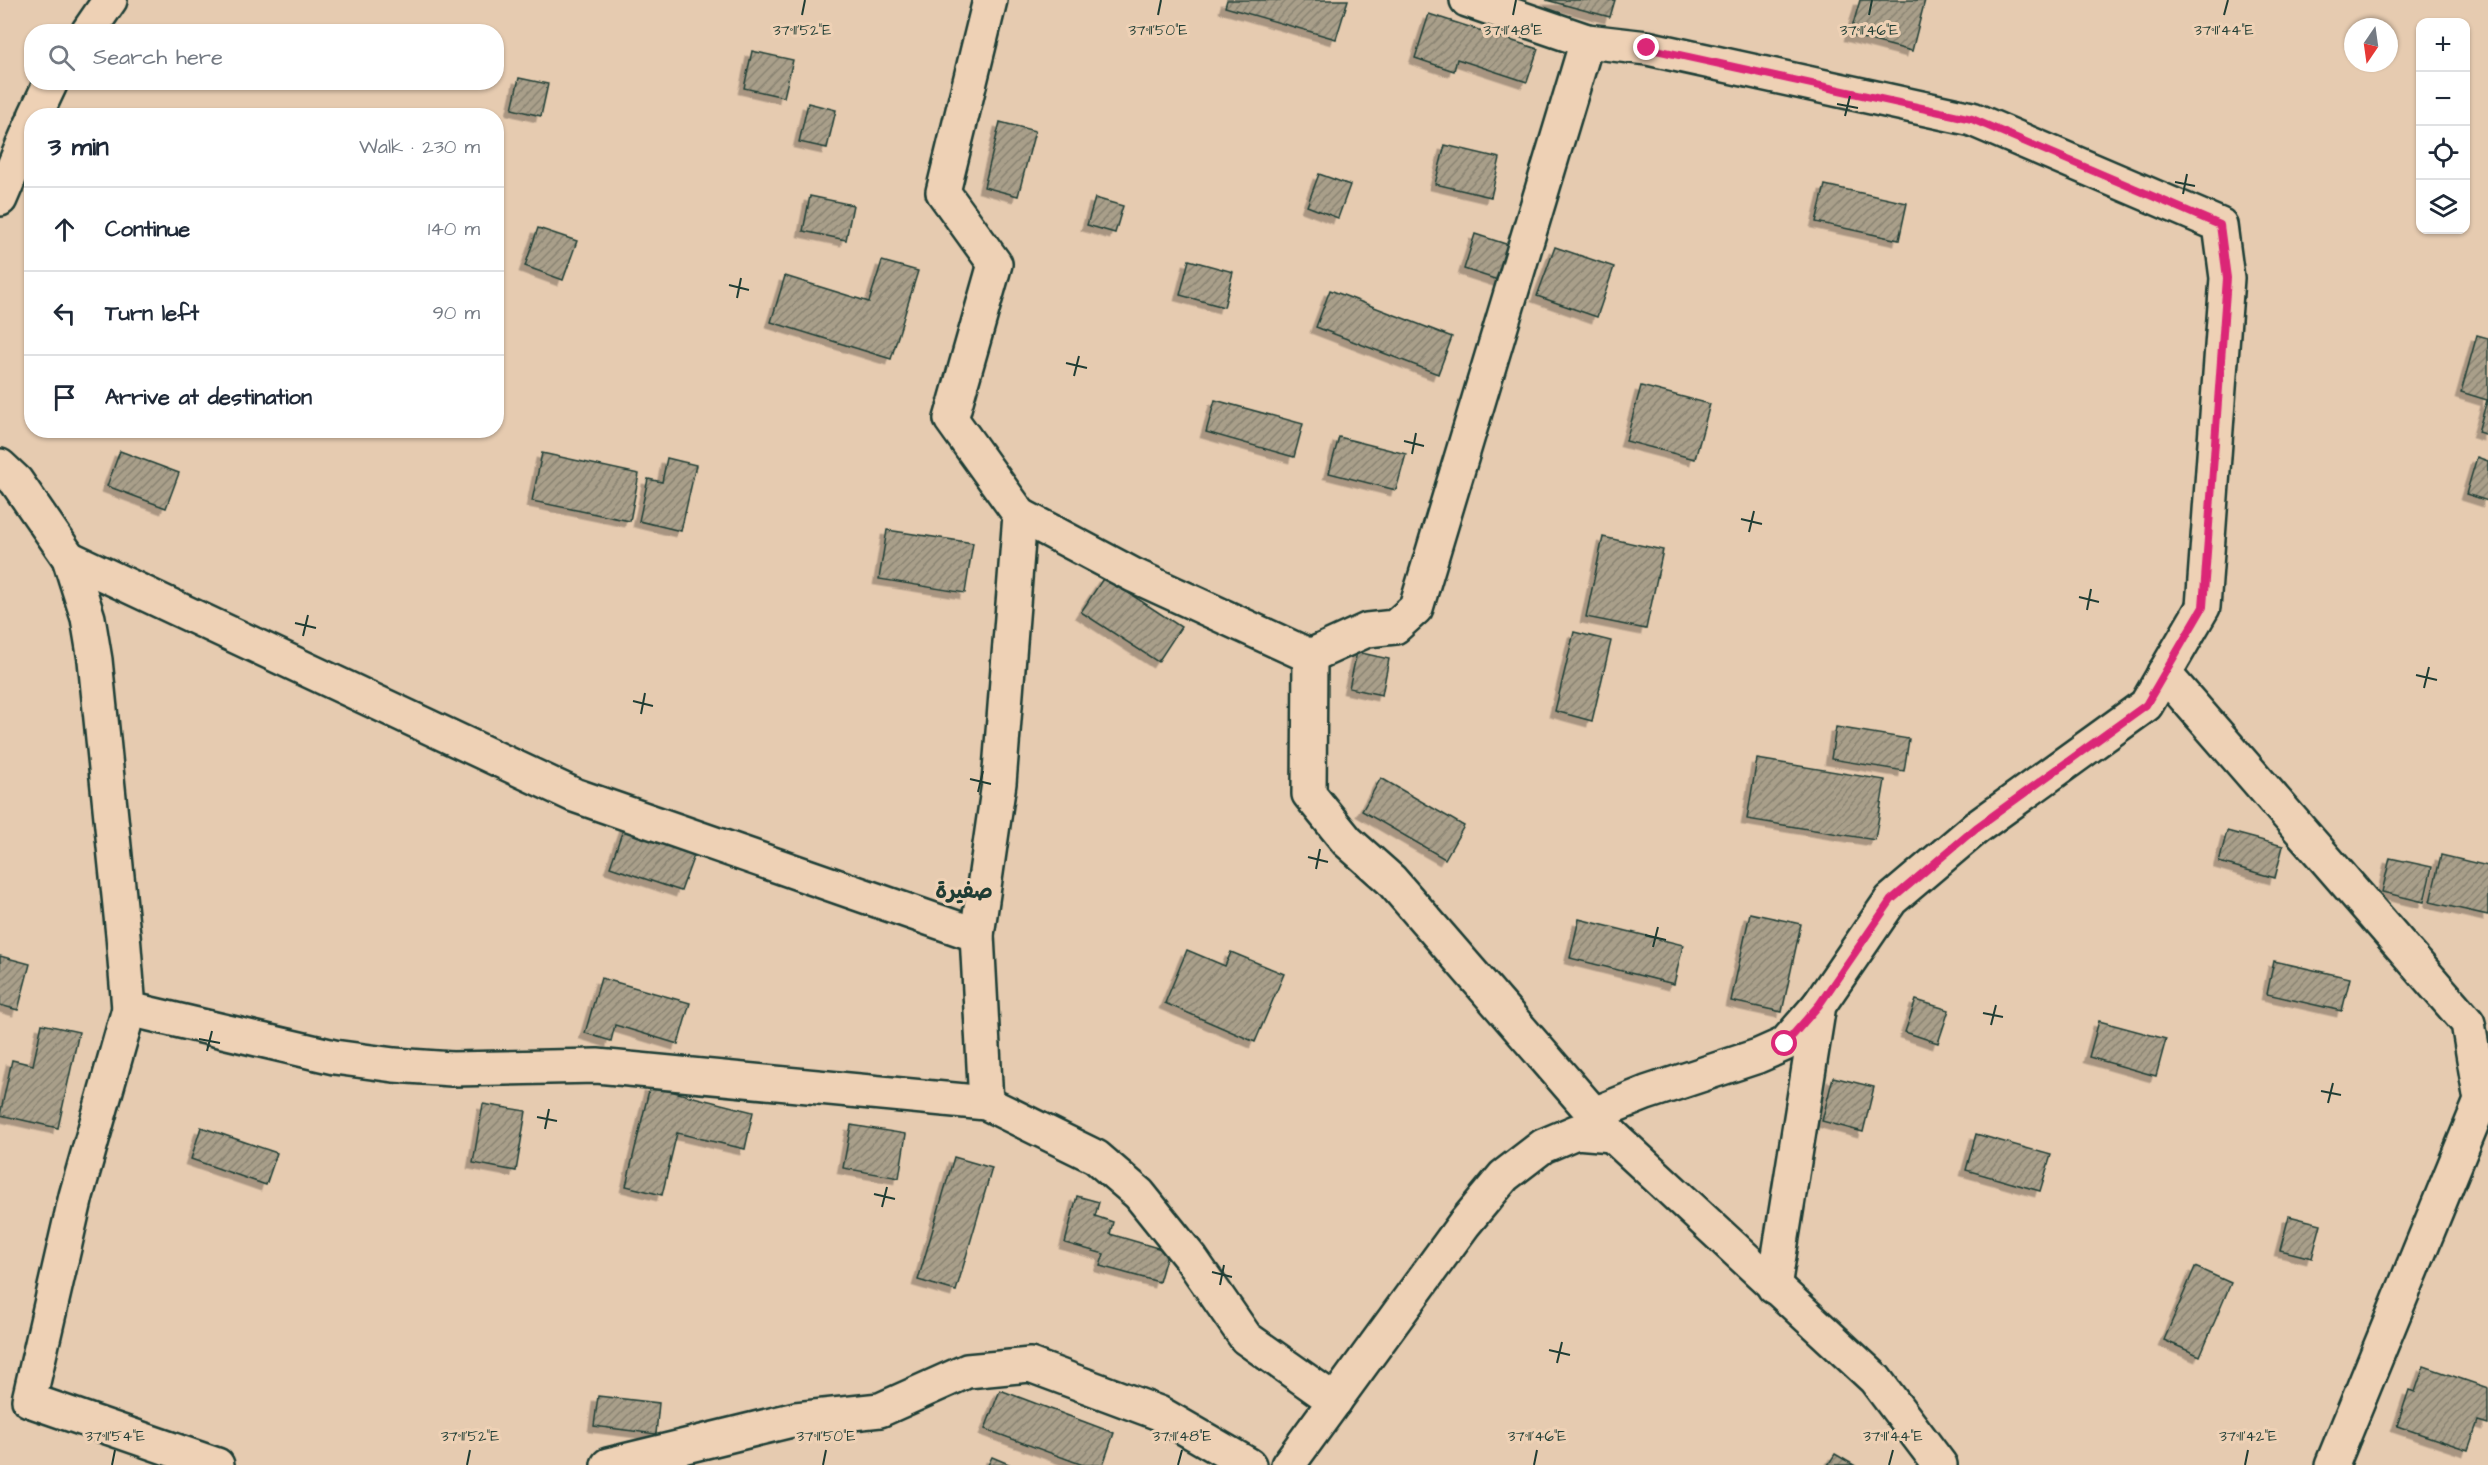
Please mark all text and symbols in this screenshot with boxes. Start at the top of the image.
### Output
north arrow [2344,18,2398,72]
map controls [2416,18,2470,234]
button: + [2416,18,2470,72]
text: 37°11'52"E [773,20,831,41]
text: 37°11'50"E [1129,20,1188,41]
text: 37°11'48"E [1484,20,1543,41]
text: 37°11'46"E [1840,20,1898,41]
text: 37°11'44"E [2194,20,2254,41]
search box [24,24,504,90]
route end [1633,34,1659,60]
icon: search [45,41,78,74]
text: Search here [93,42,223,73]
button: − [2416,72,2470,126]
button: locate [2416,126,2470,180]
text: 3 min [48,129,109,165]
text: Walk · 230 m [359,133,480,161]
button: layers [2416,180,2470,234]
icon: ahead [48,213,81,246]
text: Continue [105,214,190,245]
text: 140 m [428,215,480,243]
icon: left [48,297,81,330]
text: Turn left [105,298,199,329]
text: 90 m [432,299,480,327]
icon: arrive [48,381,81,414]
text: Arrive at destination [105,382,312,413]
district label: صفيرة [935,876,993,907]
route start [1771,1030,1797,1056]
text: 37°11'54"E [85,1426,145,1447]
text: 37°11'52"E [441,1426,499,1447]
text: 37°11'50"E [797,1426,856,1447]
text: 37°11'48"E [1153,1426,1212,1447]
text: 37°11'46"E [1508,1426,1566,1447]
text: 37°11'44"E [1863,1426,1923,1447]
text: 37°11'42"E [2219,1426,2277,1447]

